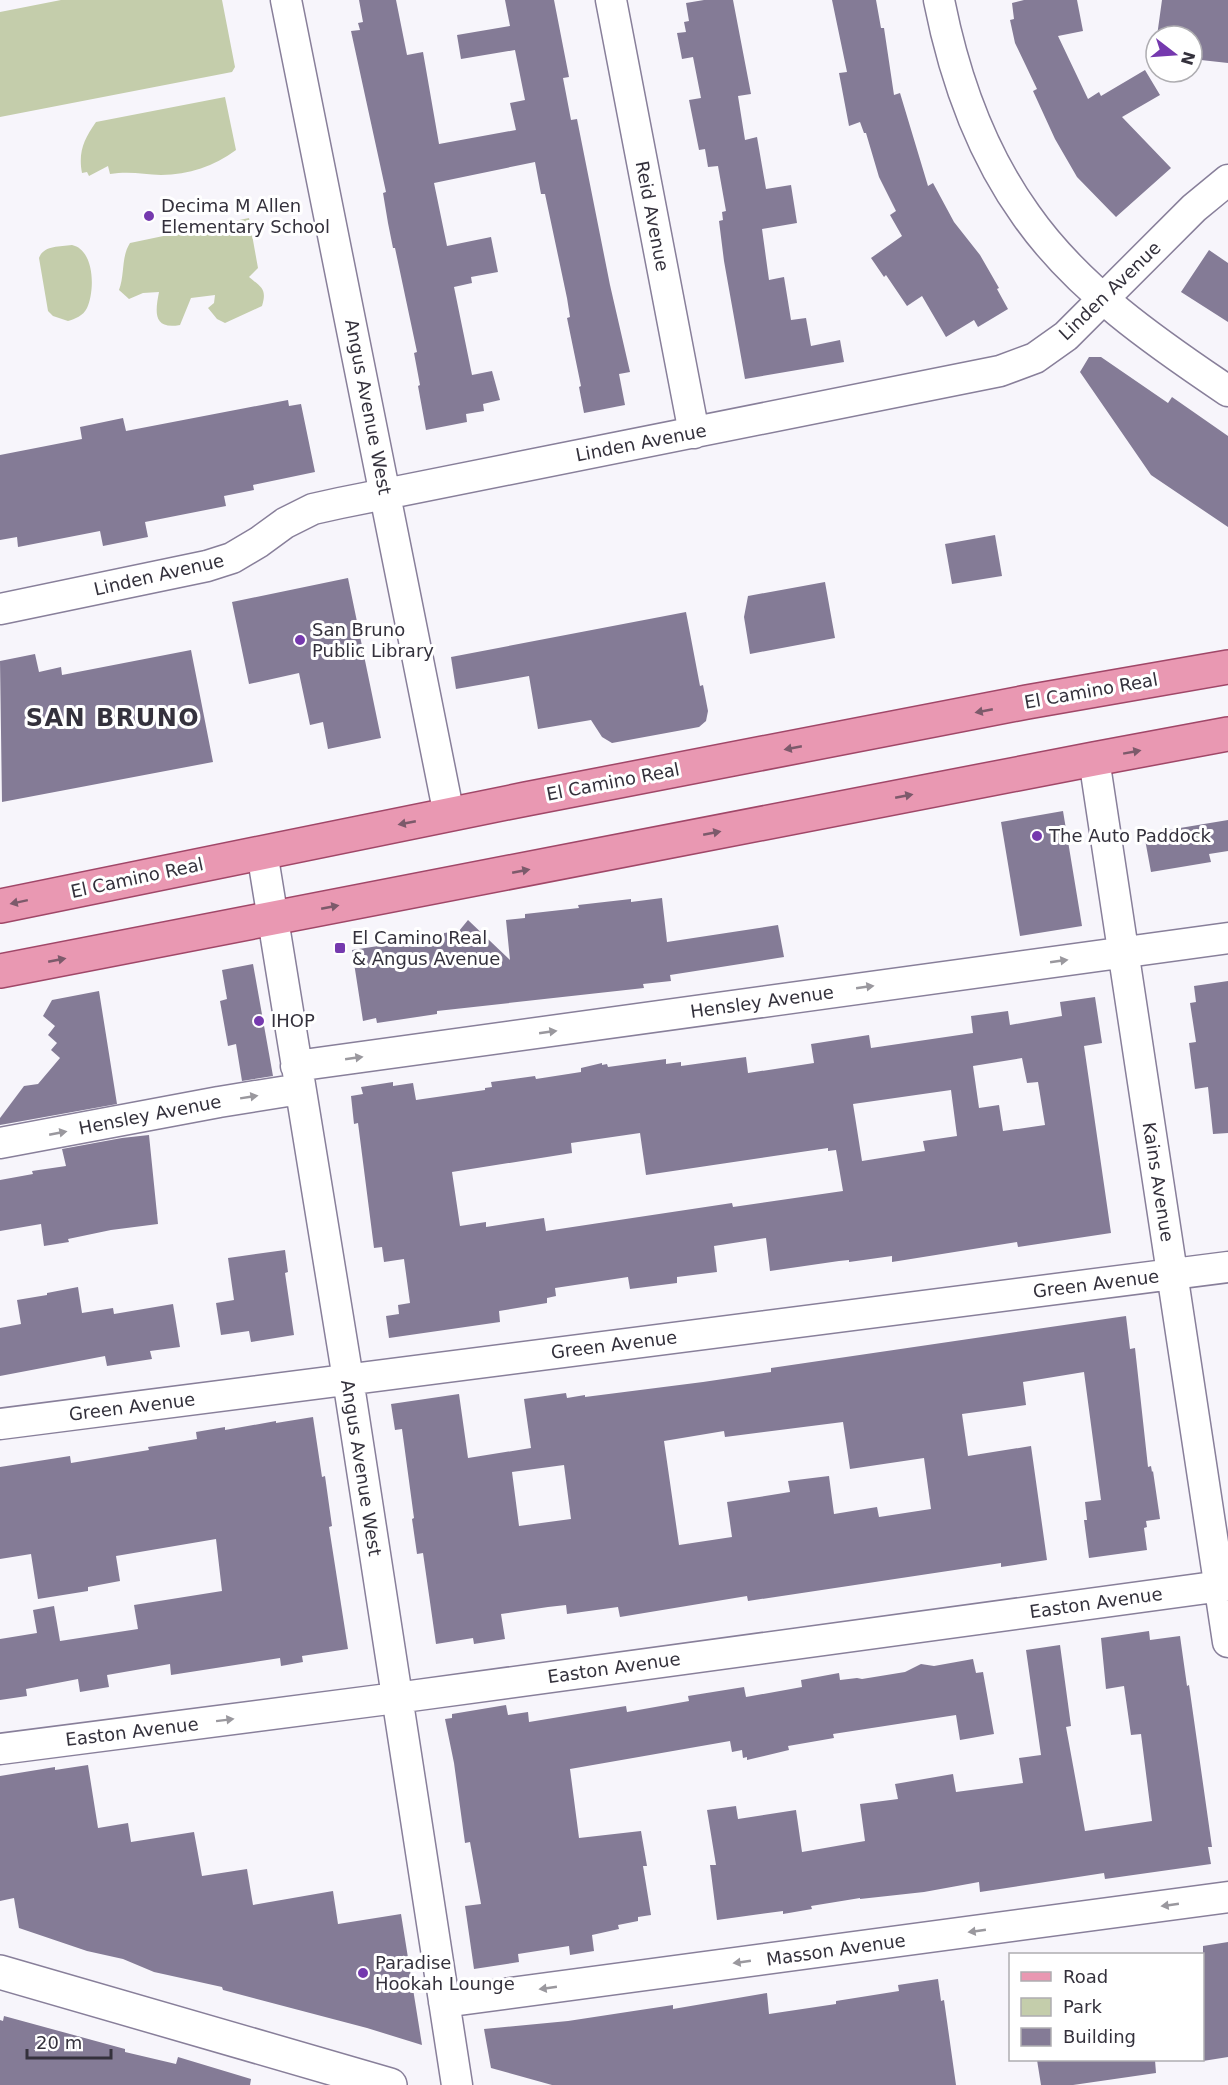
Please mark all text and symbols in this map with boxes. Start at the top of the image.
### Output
north arrow [1144,24,1204,84]
text: N [1177,49,1199,67]
street label: Reid Avenue [632,159,673,273]
place label: Decima M Allen Elementary School [161,195,330,237]
marker: Decima M Allen Elementary School [142,209,156,223]
street label: Linden Avenue [1055,237,1165,344]
street label: Angus Avenue West [341,317,396,497]
street label: Linden Avenue [574,420,708,466]
street label: Linden Avenue [92,549,226,600]
place label: San Bruno Public Library [312,619,434,661]
marker: San Bruno Public Library [293,633,307,647]
street label: El Camino Real [1023,668,1159,713]
district label: SAN BRUNO [26,704,200,732]
one-way arrow [975,707,994,716]
one-way arrow [783,744,802,753]
one-way arrow [1122,747,1141,756]
street label: El Camino Real [545,758,681,805]
one-way arrow [895,791,914,800]
one-way arrow [397,819,416,828]
place label: The Auto Paddock [1048,825,1212,846]
one-way arrow [703,828,722,837]
marker: The Auto Paddock [1030,829,1044,843]
street label: El Camino Real [69,853,205,902]
one-way arrow [512,866,531,875]
one-way arrow [10,898,29,907]
one-way arrow [320,902,339,911]
place label: El Camino Real & Angus Avenue [352,927,500,969]
marker: El Camino Real & Angus Avenue [333,941,347,955]
one-way arrow [48,955,67,964]
one-way arrow [1049,956,1068,965]
street label: Hensley Avenue [689,981,835,1022]
one-way arrow [856,983,875,992]
place label: IHOP [271,1010,315,1031]
marker: IHOP [252,1014,266,1028]
one-way arrow [538,1027,557,1036]
one-way arrow [345,1054,364,1063]
street label: Hensley Avenue [77,1090,223,1139]
one-way arrow [240,1092,259,1101]
street label: Kains Avenue [1139,1121,1178,1243]
one-way arrow [48,1128,67,1137]
street label: Green Avenue [1032,1265,1160,1302]
street label: Green Avenue [550,1326,678,1363]
street label: Angus Avenue West [337,1378,386,1558]
street label: Green Avenue [68,1388,196,1425]
street label: Easton Avenue [1028,1583,1164,1622]
street label: Easton Avenue [546,1648,682,1687]
street label: Easton Avenue [64,1713,200,1750]
one-way arrow [215,1715,234,1724]
one-way arrow [1160,1901,1179,1910]
one-way arrow [967,1926,986,1935]
street label: Masson Avenue [765,1929,907,1970]
place label: Paradise Hookah Lounge [375,1952,515,1994]
legend [1009,1953,1204,2061]
one-way arrow [732,1957,751,1967]
marker: Paradise Hookah Lounge [356,1966,370,1980]
text: Road [1063,1966,1108,1987]
one-way arrow [539,1983,558,1992]
text: Park [1063,1996,1102,2017]
scale bar [27,2022,111,2060]
text: Building [1063,2026,1136,2047]
text: 20 m [36,2032,82,2053]

